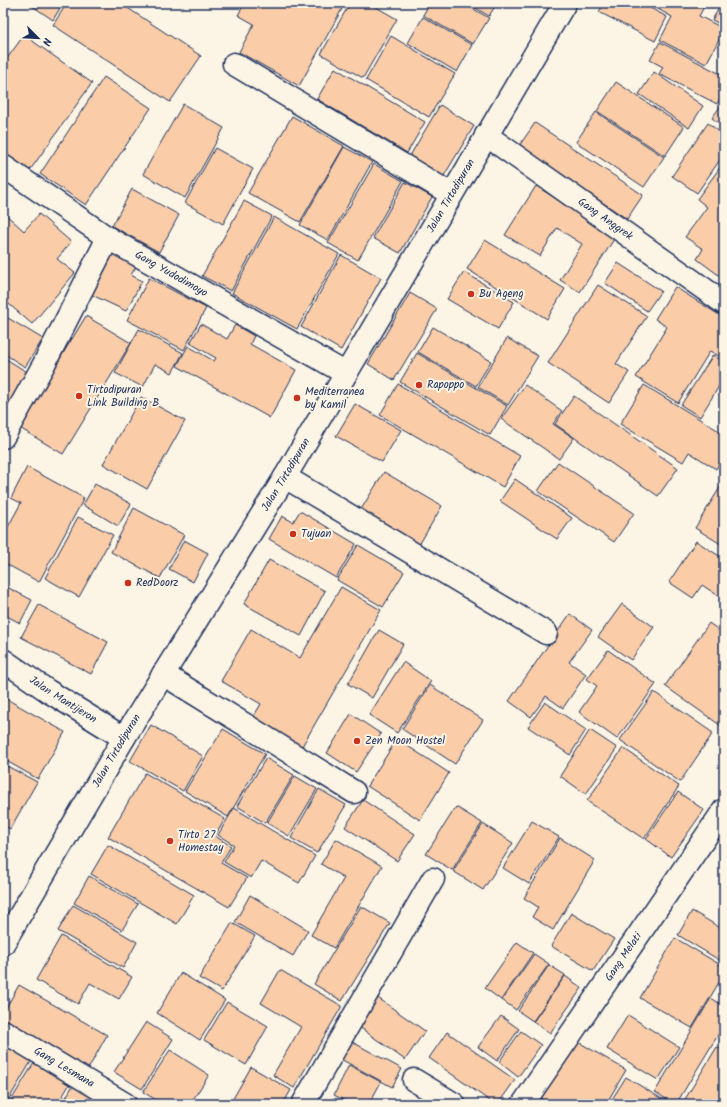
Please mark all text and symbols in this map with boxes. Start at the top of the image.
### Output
north arrow [18,18,58,58]
text: N [37,35,56,49]
street label: Jalan Tirtodipuran [422,155,480,236]
street label: Gang Anggrek [574,193,637,246]
street label: Gang Yudodimoyo [131,246,211,302]
place label: Bu Ageng [479,285,524,303]
marker: Bu Ageng [466,289,476,299]
place label: Rapoppo [427,376,464,394]
marker: Rapoppo [414,380,424,390]
place label: Tirtodipuran Link Building B [87,381,159,412]
place label: Mediterranea by Kamil [305,383,364,414]
marker: Tirtodipuran Link Building B [74,391,84,401]
marker: Mediterranea by Kamil [292,393,302,403]
street label: Jalan Tirtodipuran [257,434,315,515]
place label: Tujuan [301,525,331,543]
marker: Tujuan [288,529,298,539]
place label: RedDoorz [136,574,179,592]
marker: RedDoorz [123,578,133,588]
street label: Jalan Mantijeron [25,671,101,728]
street label: Jalan Tirtodipuran [88,710,146,791]
place label: Zen Moon Hostel [365,732,445,750]
marker: Zen Moon Hostel [352,736,362,746]
place label: Tirto 27 Homestay [178,826,224,857]
marker: Tirto 27 Homestay [165,836,175,846]
street label: Gang Melati [600,929,647,985]
street label: Gang Lesmana [30,1042,98,1093]

